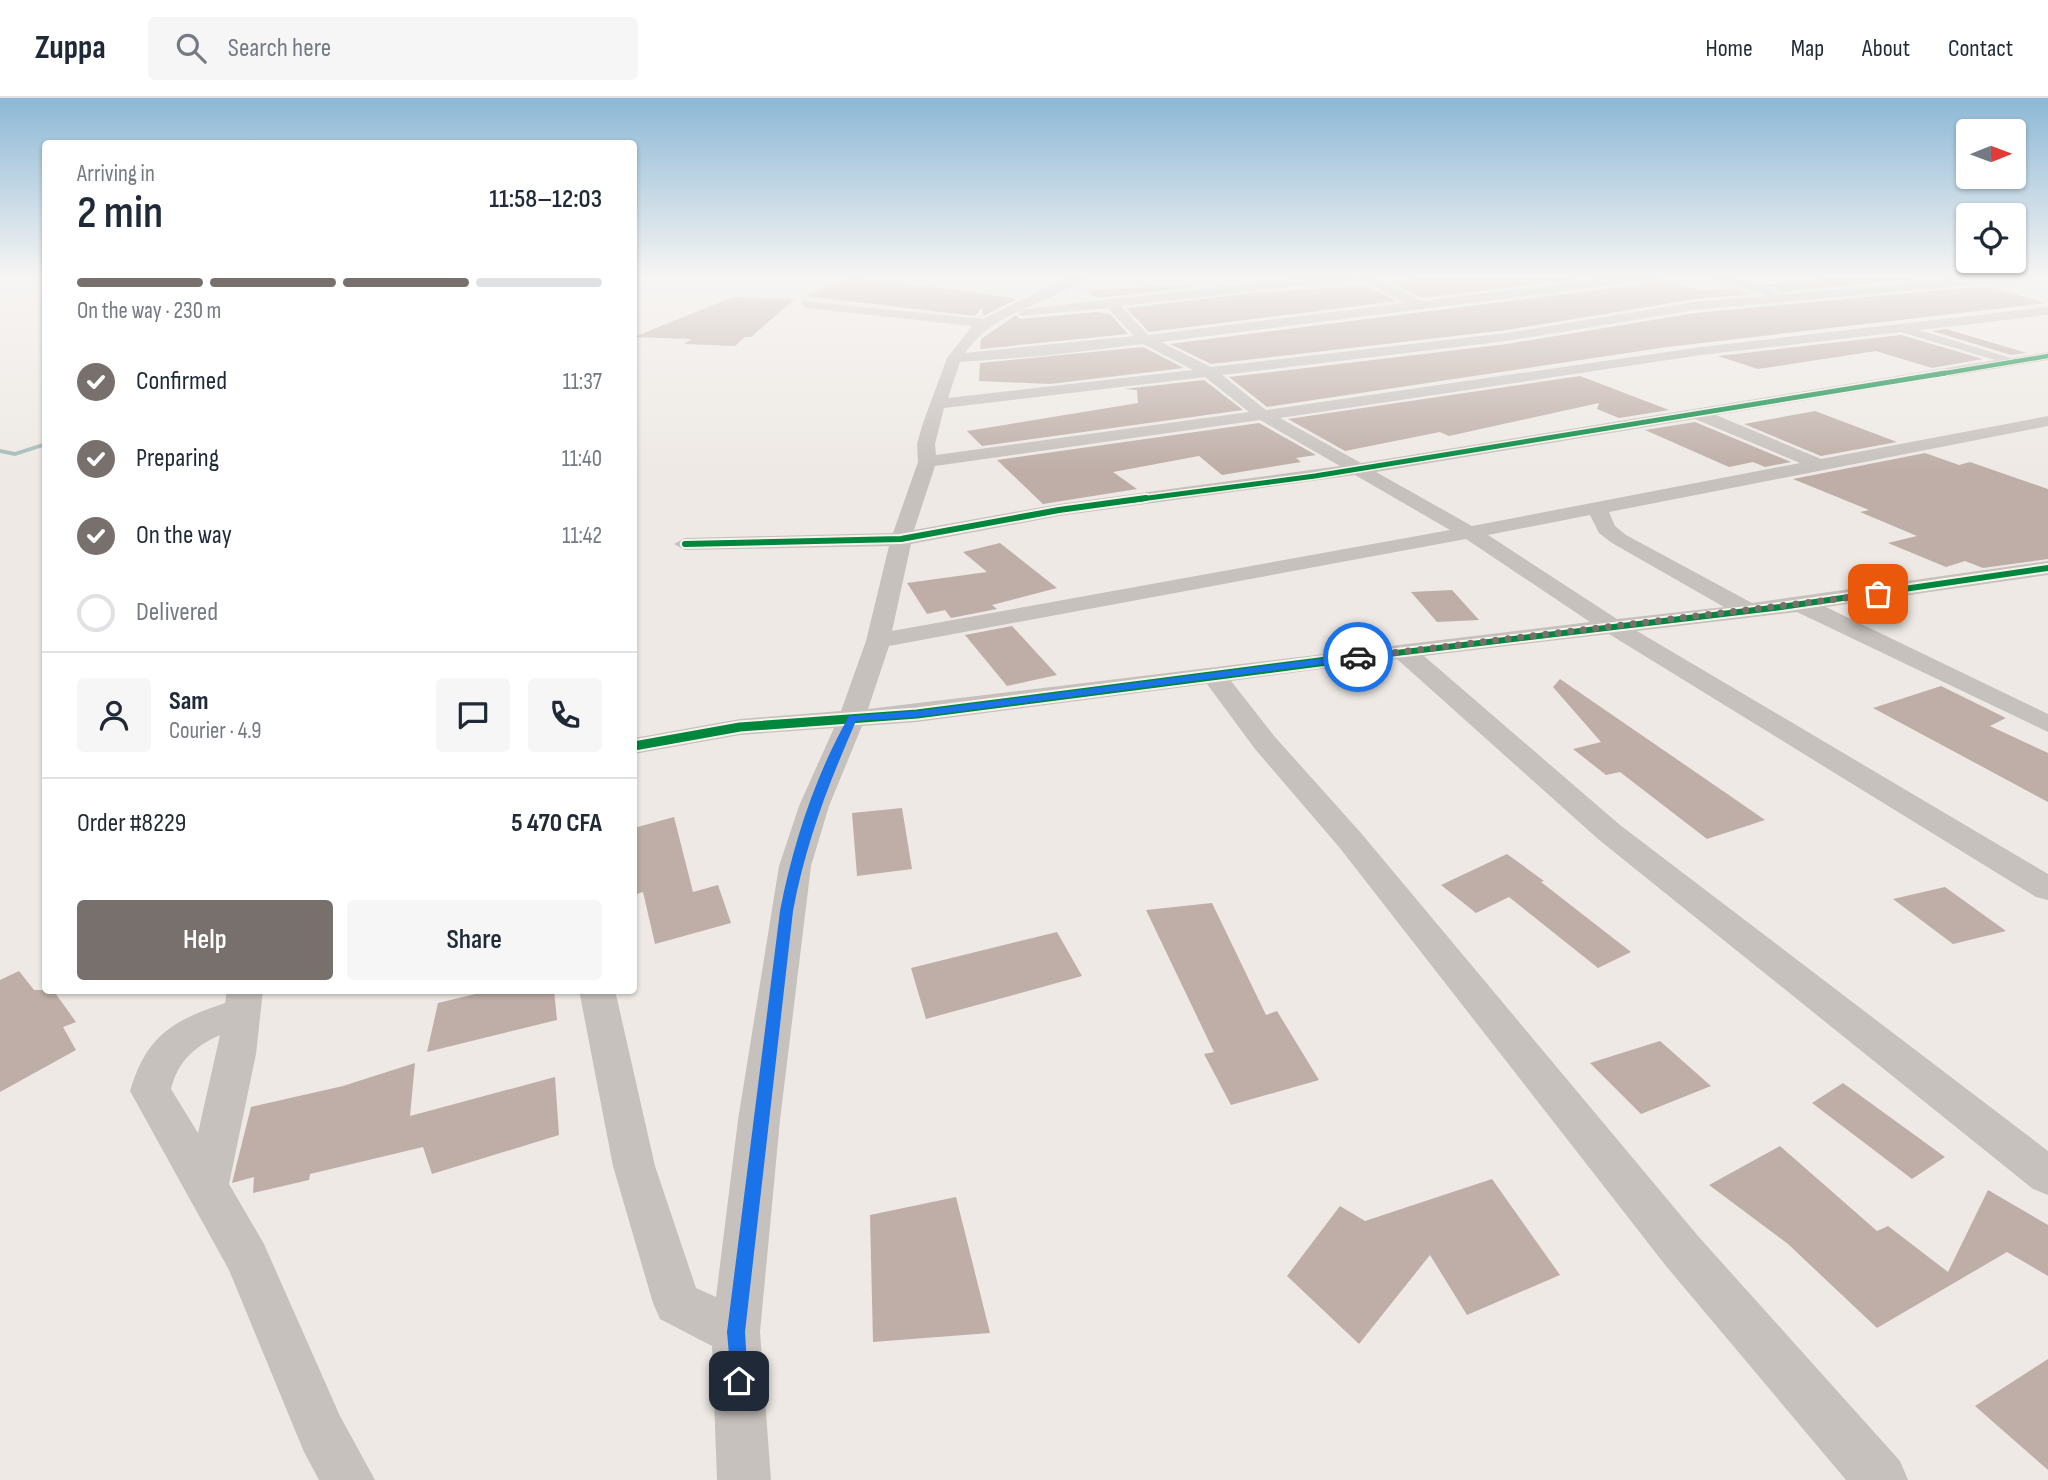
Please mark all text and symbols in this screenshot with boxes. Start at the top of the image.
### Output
search box [148,17,638,80]
text: Zuppa [35,28,106,68]
icon: search [172,29,210,67]
text: Search here [228,33,331,64]
text: Home [1705,34,1753,63]
text: Map [1791,34,1824,63]
text: About [1862,34,1910,63]
text: Contact [1948,34,2013,63]
north arrow [1956,119,2026,189]
map controls [1956,119,2026,273]
text: Arriving in [77,160,155,188]
text: 11:58–12:03 [489,184,602,215]
text: 2 min [77,186,163,241]
button: locate [1956,203,2026,273]
text: On the way · 230 m [77,297,221,325]
icon: check [77,363,115,401]
text: Confirmed [136,366,227,397]
text: 11:37 [563,368,602,396]
icon: check [77,440,115,478]
text: Preparing [136,443,219,474]
text: 11:40 [562,445,602,473]
icon: check [77,517,115,555]
text: On the way [136,520,232,551]
text: 11:42 [562,522,602,550]
pin [1848,564,1908,624]
icon: bag [1859,575,1897,613]
text: Delivered [136,597,218,628]
courier [1323,622,1393,692]
icon: car [1339,638,1377,676]
button: person [77,678,151,752]
button: chat [436,678,510,752]
button: phone [528,678,602,752]
text: Sam [169,686,209,717]
text: Courier · 4.9 [169,717,261,745]
text: Order #8229 [77,808,186,839]
text: 5 470 CFA [511,808,602,839]
button: Help [77,900,333,980]
button: Share [347,900,602,980]
pin [709,1351,769,1411]
icon: home [720,1362,758,1400]

